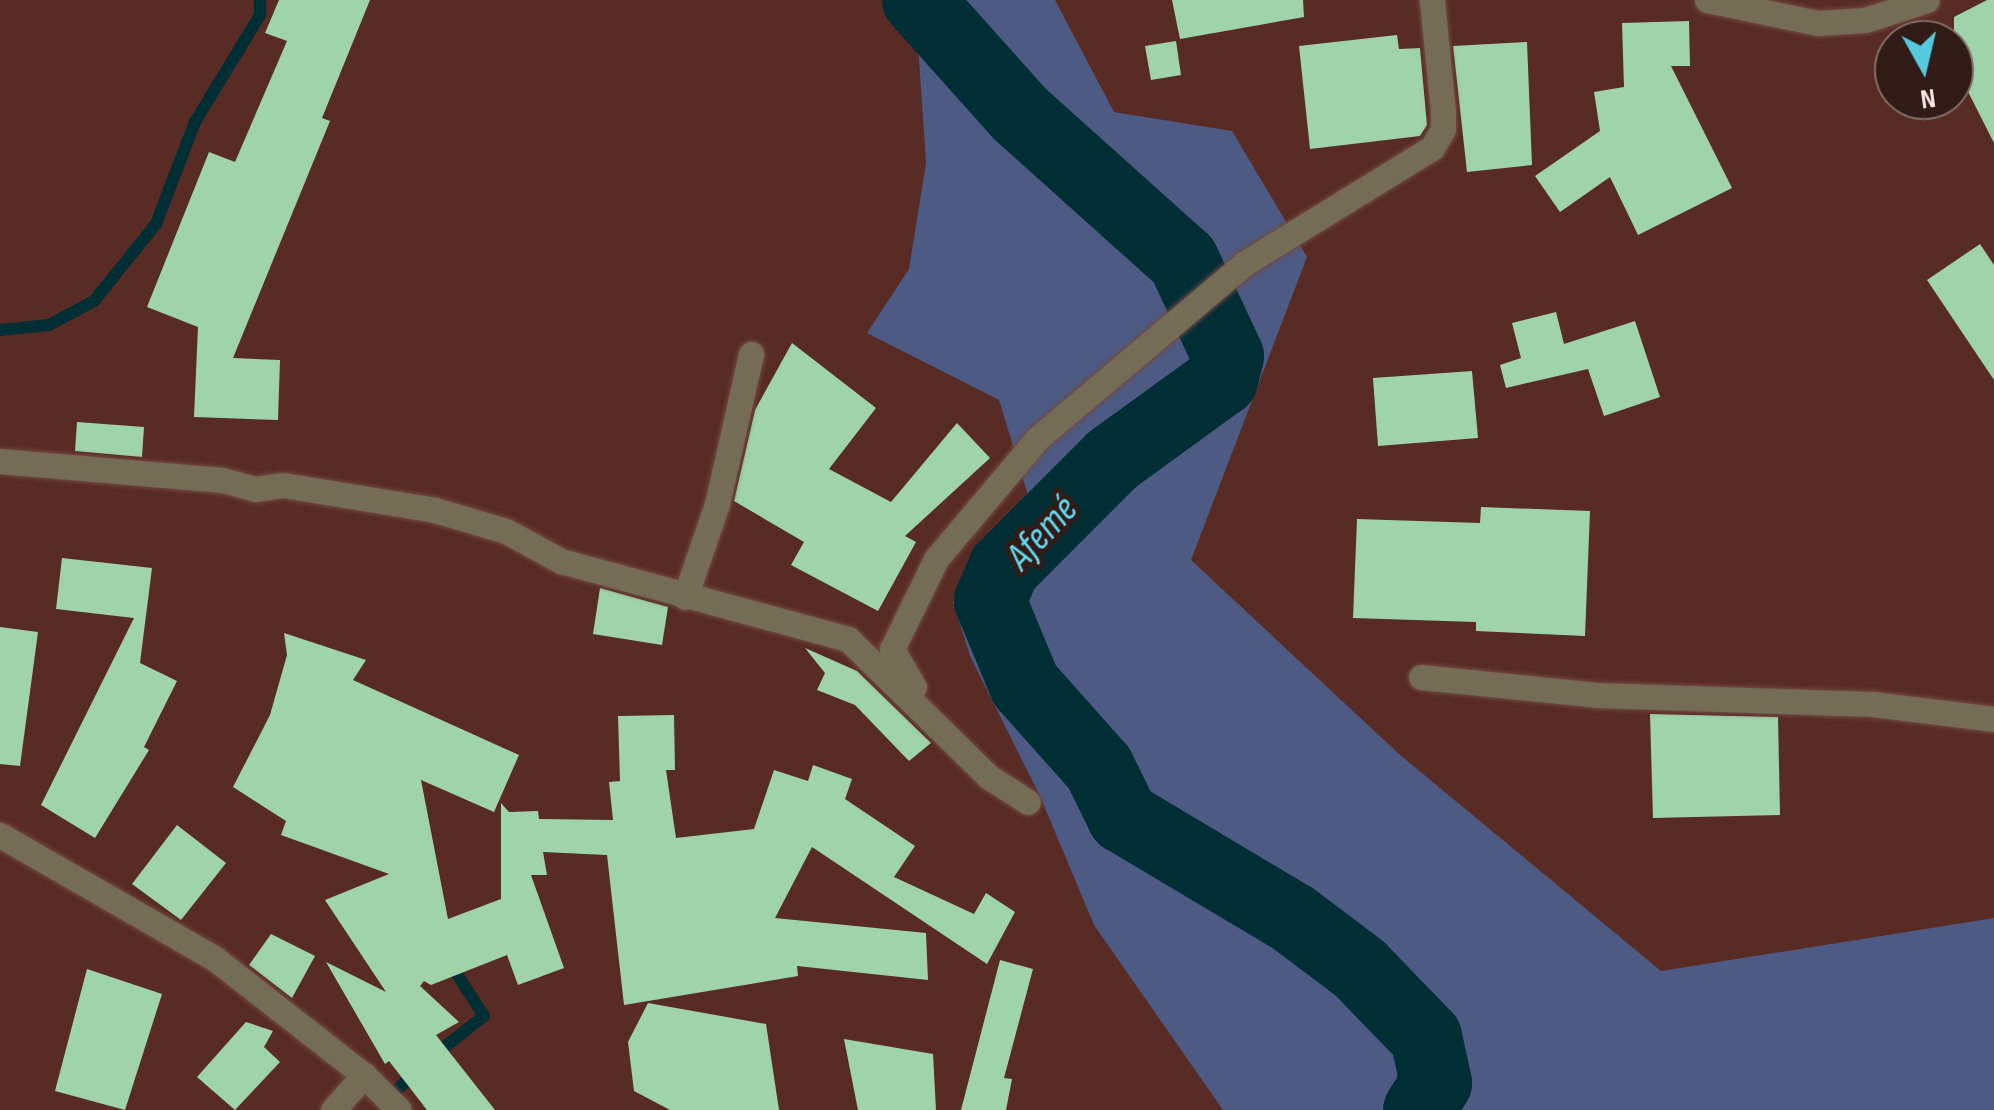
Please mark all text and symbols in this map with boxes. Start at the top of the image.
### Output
north arrow [1874,20,1974,120]
text: N [1918,81,1938,116]
water label: Afemé [996,486,1088,580]

